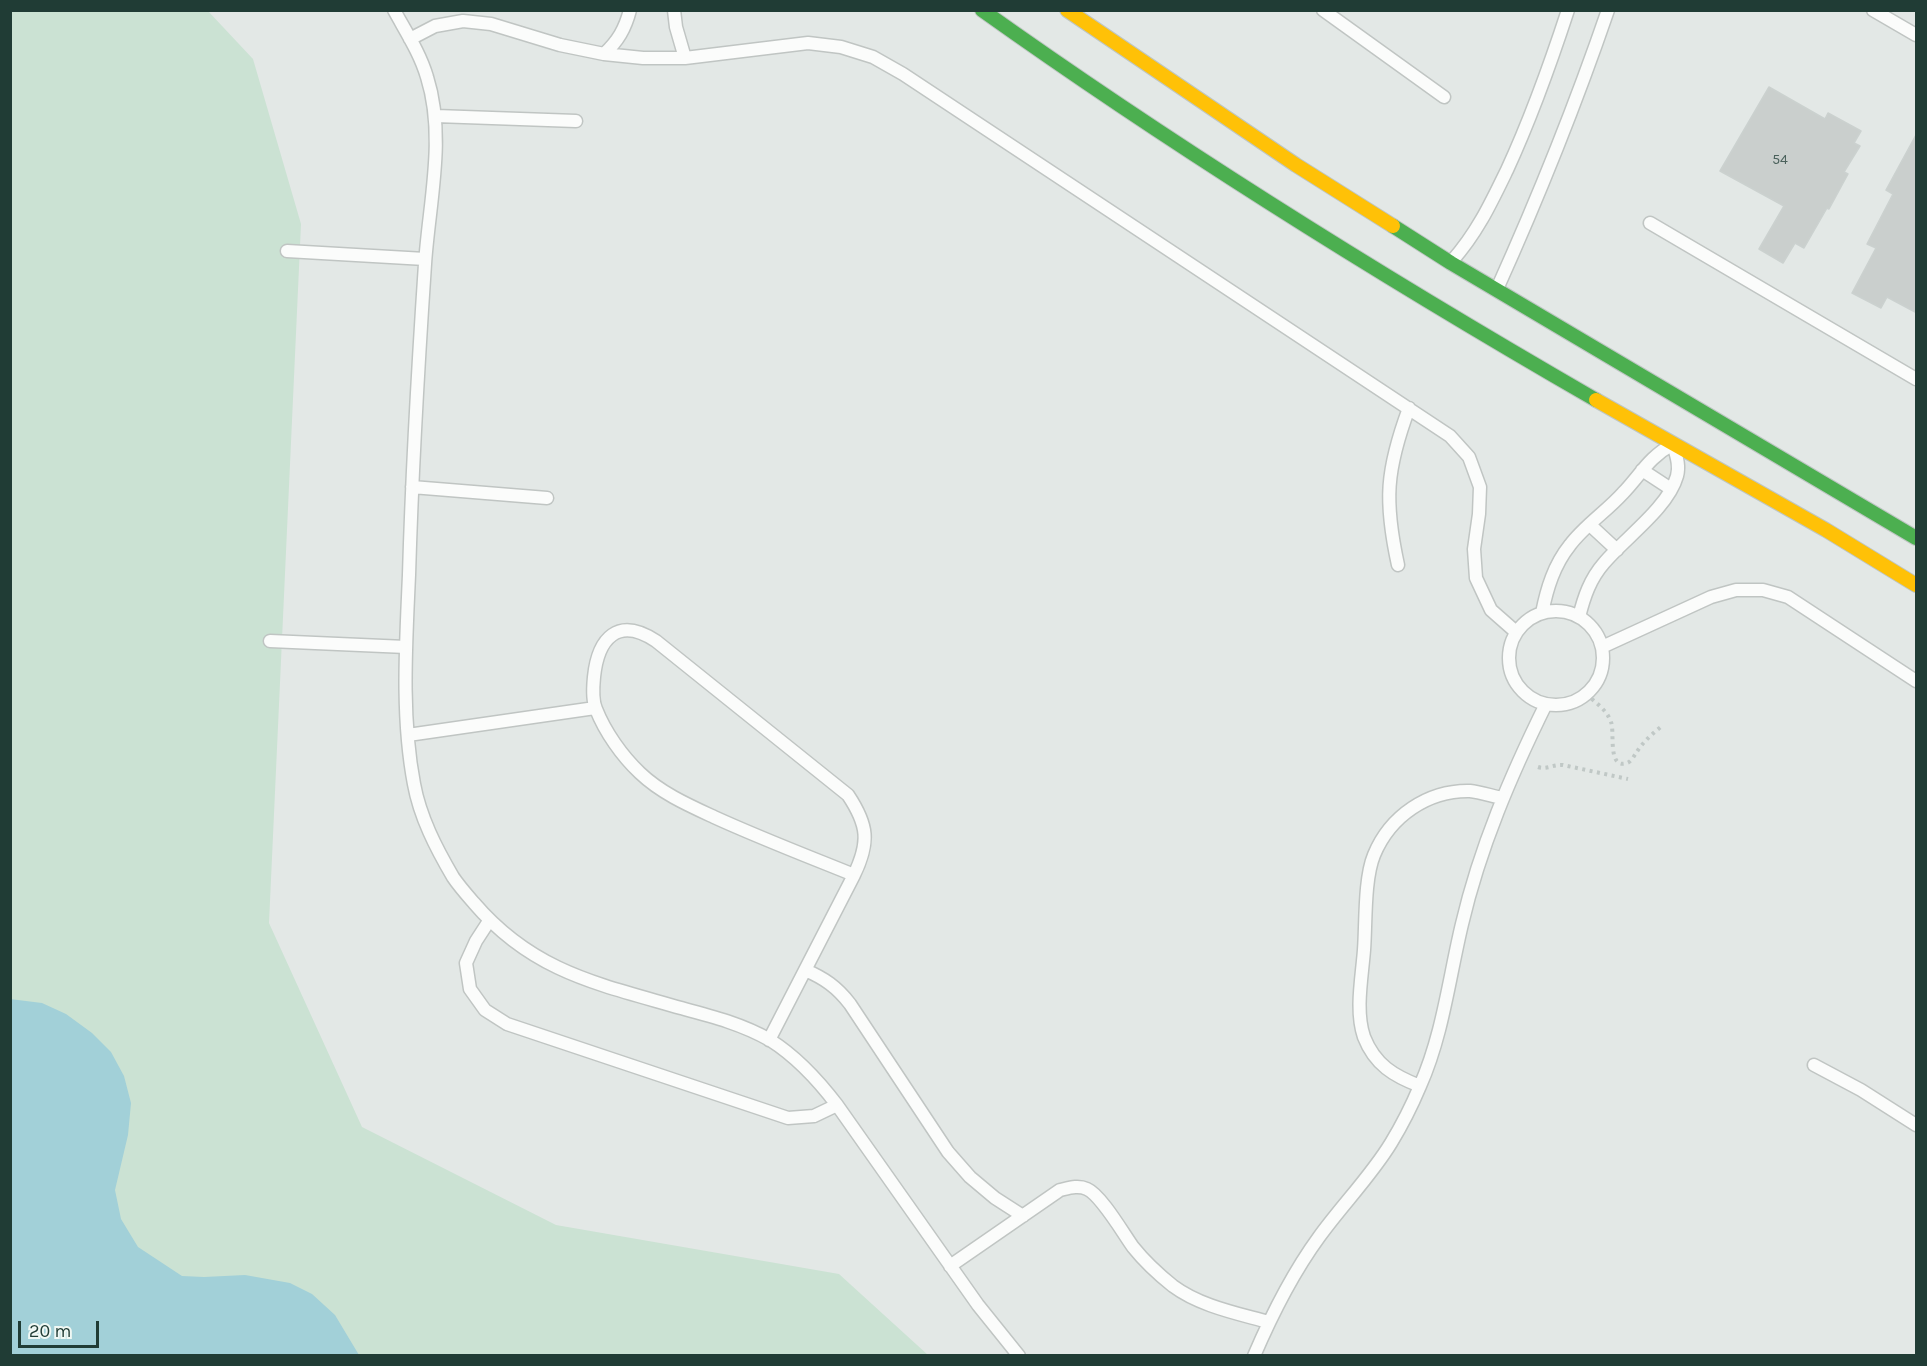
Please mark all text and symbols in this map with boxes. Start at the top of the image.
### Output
house number: 54 [1772,152,1788,168]
scale bar [21,1309,102,1347]
text: 20 m [29,1320,71,1342]

